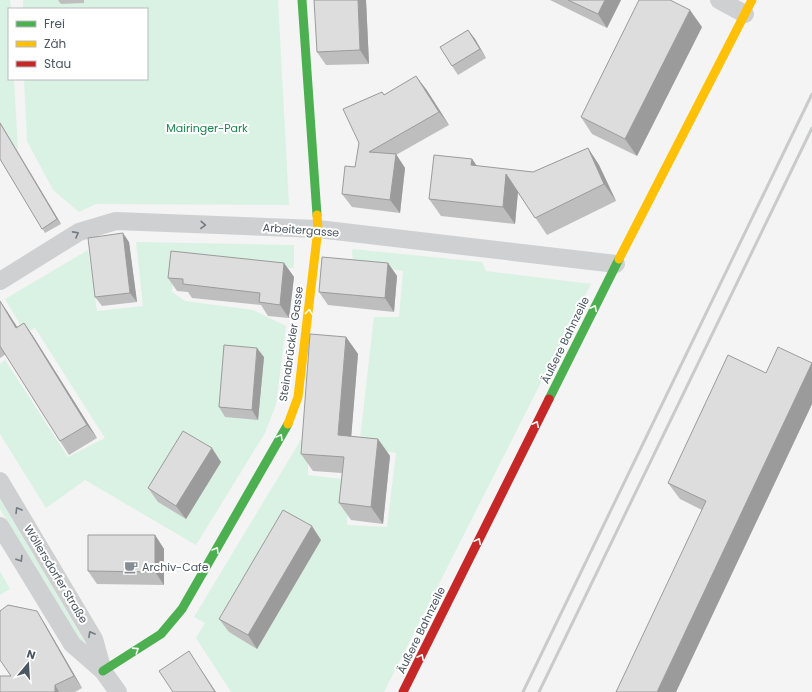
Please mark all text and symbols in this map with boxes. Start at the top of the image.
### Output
legend [8,8,148,80]
text: Frei [44,15,65,32]
text: Zäh [44,35,66,52]
text: Stau [44,55,71,72]
park label: Mairinger-Park [166,120,248,136]
street label: Arbeitergasse [262,219,340,241]
one-way arrow [200,220,206,229]
one-way arrow [72,232,79,239]
street label: Steinabrückler Gasse [275,285,307,403]
street label: Äußere Bahnzeile [537,294,593,386]
one-way arrow [589,305,597,312]
one-way arrow [304,309,313,315]
one-way arrow [532,421,539,429]
one-way arrow [276,434,283,442]
one-way arrow [15,507,22,514]
street label: Wöllersdorfer Straße [20,522,92,626]
one-way arrow [474,537,481,545]
one-way arrow [211,547,218,554]
one-way arrow [16,555,23,562]
cafe icon: Archiv-Cafe [123,559,139,575]
place label: Archiv-Cafe [142,559,209,575]
street label: Äußere Bahnzeile [393,584,449,676]
one-way arrow [88,631,96,638]
north arrow [8,644,48,684]
text: N [25,646,38,663]
one-way arrow [132,647,139,655]
one-way arrow [416,654,423,661]

